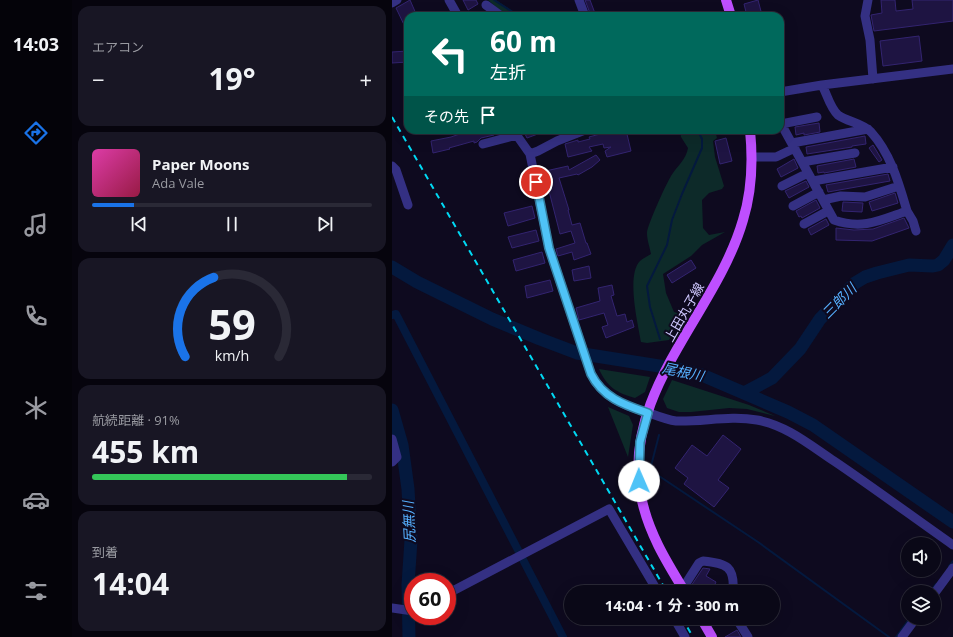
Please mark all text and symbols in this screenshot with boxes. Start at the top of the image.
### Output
text: 60 m [490,22,557,60]
icon: left [424,28,476,80]
text: 14:03 [13,32,59,56]
text: エアコン [92,38,144,56]
text: 19° [208,58,256,99]
text: 左折 [490,60,526,84]
text: − [92,64,105,94]
text: + [359,64,372,94]
icon: arrive [477,104,499,126]
text: その先 [424,106,469,126]
icon: directions [22,119,50,147]
text: Paper Moons [152,154,250,174]
pin [519,165,553,199]
icon: arrive [525,171,547,193]
text: Ada Vale [152,174,204,192]
icon: music [22,211,50,239]
icon: previous [128,213,150,235]
icon: pause [221,213,243,235]
icon: next [314,213,336,235]
water label: 三郎川 [817,278,862,322]
street label: 上田丸子線 [660,279,708,345]
text: 59 [208,295,256,351]
icon: phone [22,302,50,330]
text: km/h [215,345,249,364]
water label: 尾根川 [661,358,708,386]
icon: climate [22,394,50,422]
text: 航続距離 · 91% [92,411,180,429]
text: 455 km [92,431,199,472]
position arrow [618,460,660,502]
icon: car [22,486,50,514]
water label: 尻無川 [398,499,419,543]
map controls [901,537,941,625]
button: sound [901,537,941,577]
text: 到着 [92,543,118,561]
text: 14:04 [92,563,169,604]
speed limit sign: 60 [404,573,456,625]
icon: filters [22,577,50,605]
button: layers [901,585,941,625]
text: 14:04 · 1 分 · 300 m [605,595,739,615]

